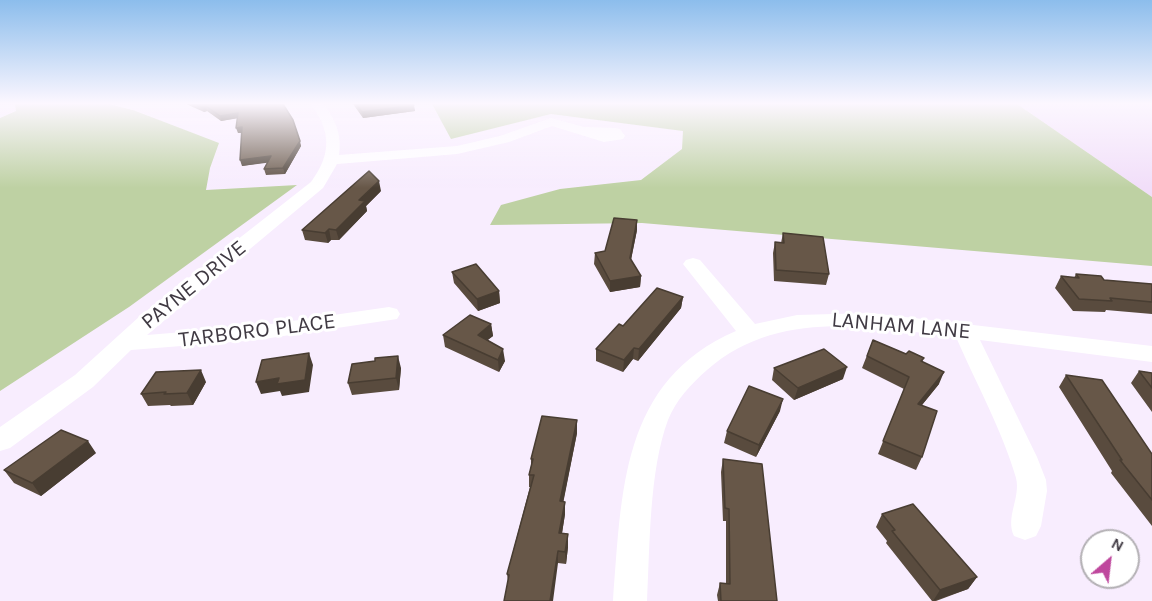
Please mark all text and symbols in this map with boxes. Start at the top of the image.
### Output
street label: PAYNE DRIVE [136,235,252,335]
street label: LANHAM LANE [830,307,972,345]
street label: TARBORO PLACE [177,308,337,354]
north arrow [1080,529,1140,589]
text: N [1108,533,1127,556]

